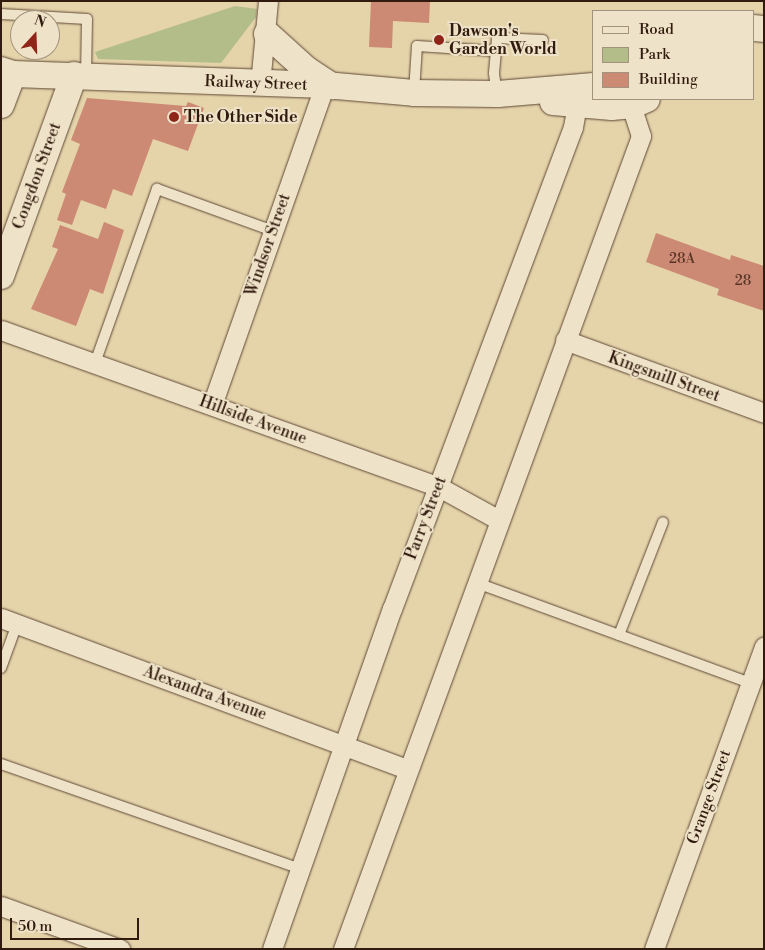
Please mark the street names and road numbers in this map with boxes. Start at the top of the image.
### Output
street label: Railway Street [204,72,308,94]
street label: Congdon Street [9,120,65,232]
street label: Windsor Street [241,191,295,299]
street label: Kingsmill Street [606,348,722,406]
street label: Hillside Avenue [197,392,309,448]
street label: Parry Street [401,474,451,562]
street label: Alexandra Avenue [141,662,269,724]
street label: Grange Street [683,747,735,847]

